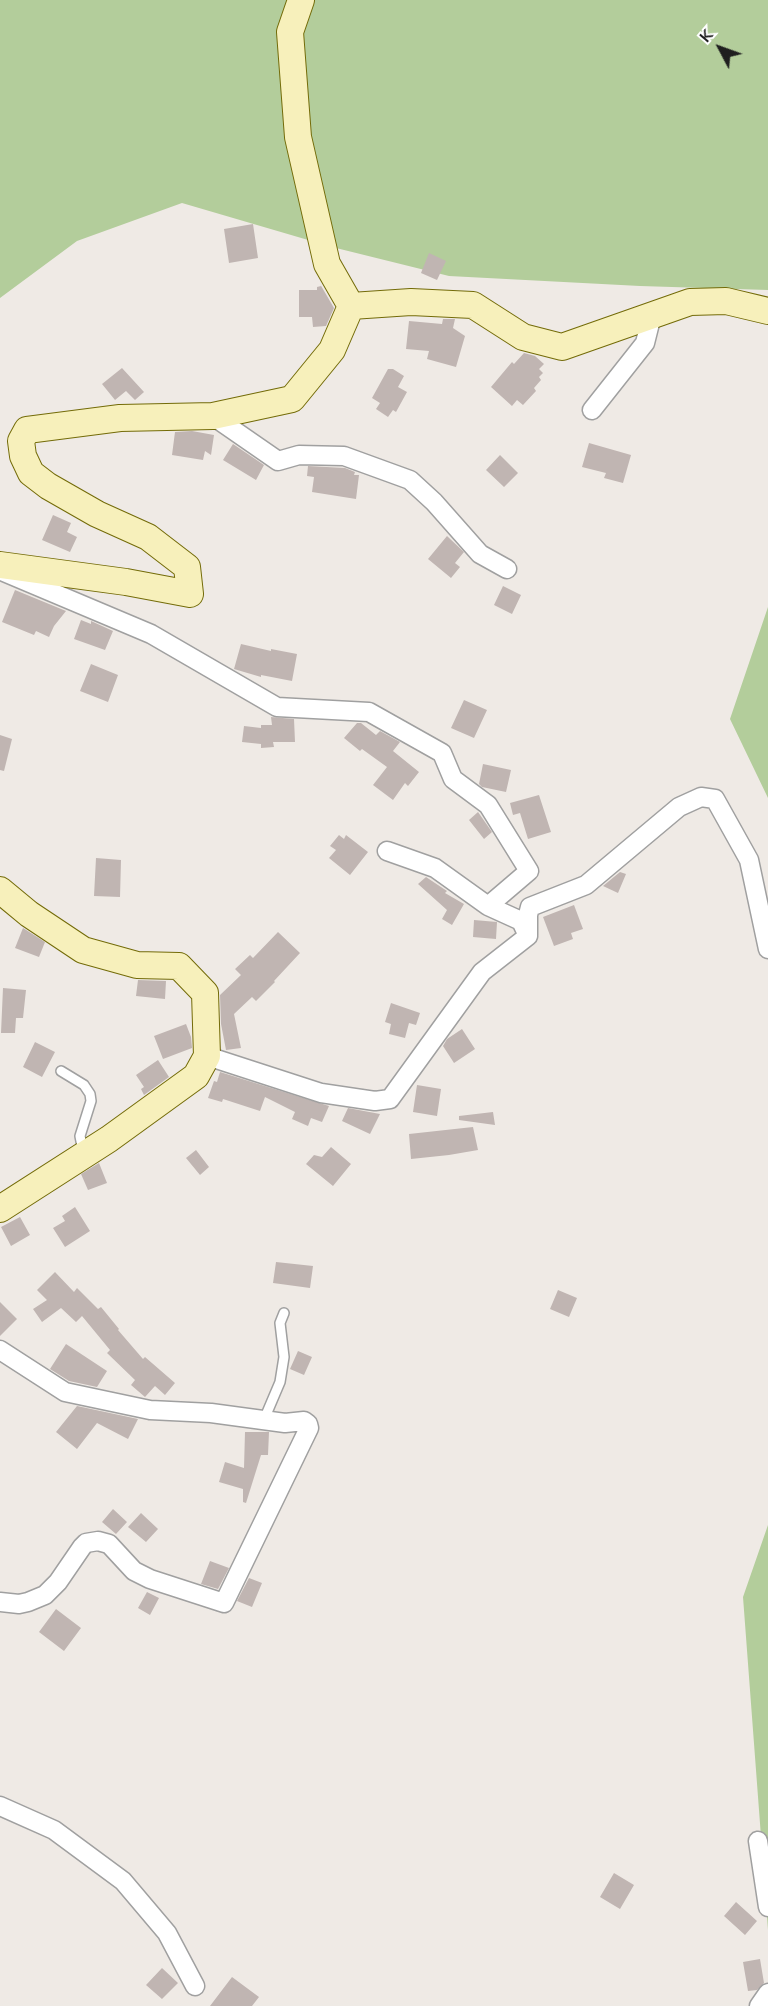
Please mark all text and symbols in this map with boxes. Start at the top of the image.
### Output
north arrow [690,18,750,78]
text: K [695,25,718,47]

